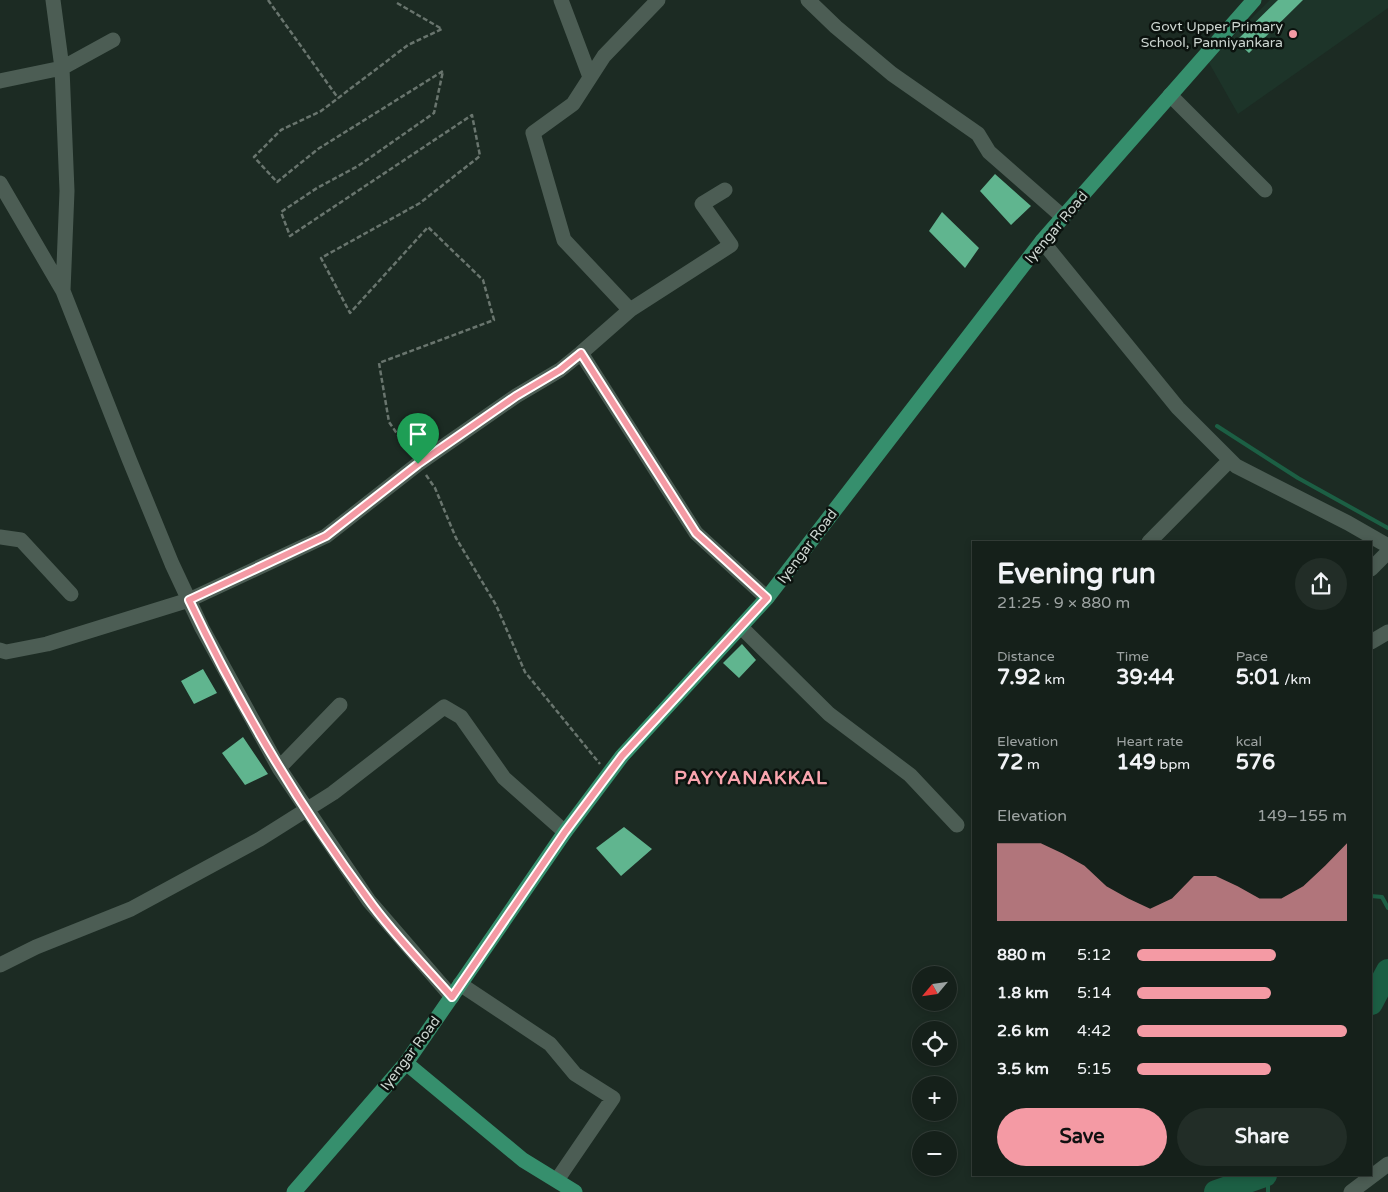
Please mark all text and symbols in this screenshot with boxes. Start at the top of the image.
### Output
place label: Govt Upper Primary School, Panniyankara [1141,18,1283,51]
marker: Govt Upper Primary School, Panniyankara [1287,28,1299,40]
street label: Iyengar Road [1021,188,1091,267]
pin [397,413,439,464]
icon: arrive [404,420,432,448]
street label: Iyengar Road [774,506,841,587]
text: Evening run [997,557,1156,591]
button: share [1295,558,1347,610]
text: 21:25 · 9 × 880 m [997,593,1130,613]
text: Distance [997,648,1055,665]
text: Time [1116,648,1149,665]
text: Pace [1236,648,1268,665]
text: 7.92 [997,665,1041,690]
text: 39:44 [1116,665,1175,690]
text: 5:01 [1236,665,1281,690]
text: km [1041,671,1065,688]
text: /km [1281,671,1311,688]
text: Elevation [997,733,1058,750]
text: Heart rate [1116,733,1183,750]
text: kcal [1236,733,1262,750]
text: 72 [997,750,1023,775]
text: 149 [1116,750,1156,775]
text: 576 [1236,750,1275,775]
text: m [1023,756,1040,773]
text: bpm [1156,756,1190,773]
district label: PAYYANAKKAL [674,767,828,789]
text: Elevation [997,806,1067,826]
text: 149–155 m [1257,806,1347,826]
text: 880 m [997,945,1046,965]
text: 5:12 [1077,945,1111,965]
north arrow [912,966,958,1011]
map controls [912,966,957,1176]
text: 1.8 km [997,983,1049,1003]
text: 5:14 [1077,983,1111,1003]
street label: Iyengar Road [377,1013,444,1094]
button: locate [912,1021,957,1066]
text: 2.6 km [997,1021,1049,1041]
text: 4:42 [1077,1021,1111,1041]
text: 3.5 km [997,1059,1049,1079]
text: 5:15 [1077,1059,1111,1079]
button: + [912,1076,957,1121]
button: Save [997,1108,1167,1166]
button: Share [1177,1108,1347,1166]
button: − [912,1131,957,1176]

